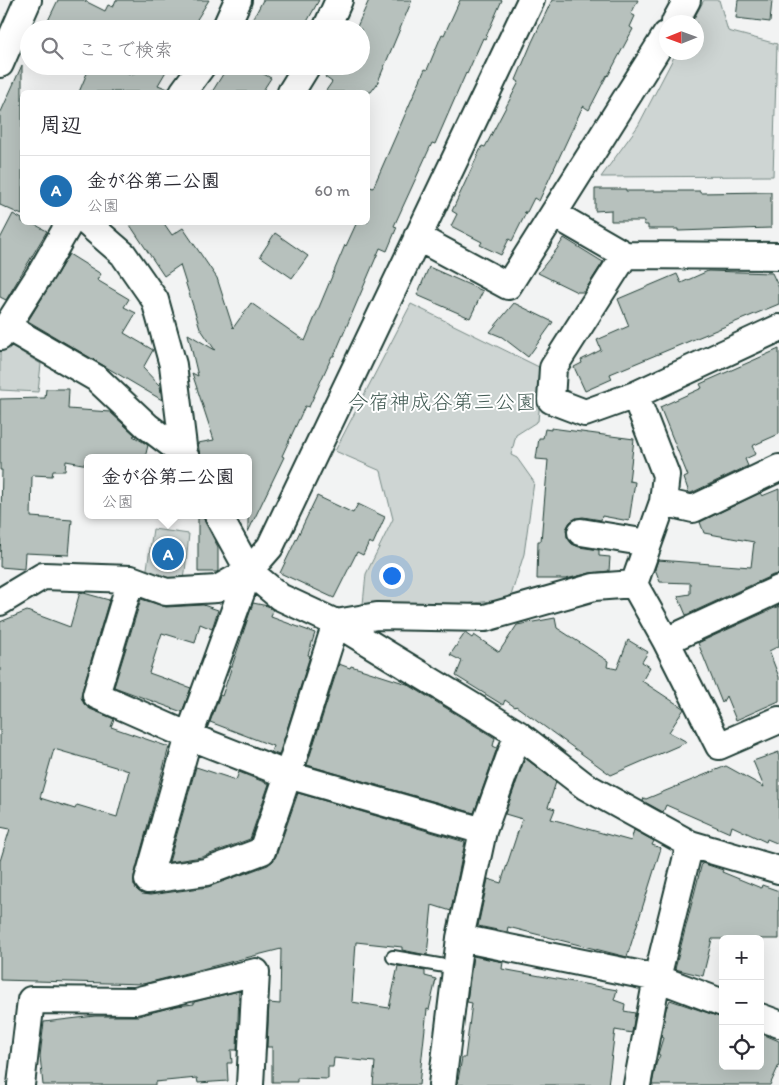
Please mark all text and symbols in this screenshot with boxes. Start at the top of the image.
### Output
north arrow [659,15,704,60]
search box [20,20,370,75]
icon: search [38,34,66,62]
text: ここで検索 [78,38,173,61]
text: 周辺 [40,112,82,137]
text: 金が谷第二公園 [87,169,220,192]
text: A [51,181,61,200]
text: 60 m [315,181,350,200]
text: 公園 [87,196,119,215]
park label: 今宿神成谷第三公園 [348,389,537,414]
popup [84,454,252,519]
text: 金が谷第二公園 [101,465,235,488]
text: 公園 [101,492,134,511]
pin: A [152,535,184,573]
your location [379,563,405,589]
map controls [719,935,764,1070]
button: + [719,935,764,980]
button: − [719,980,764,1025]
button: locate [719,1025,764,1070]

